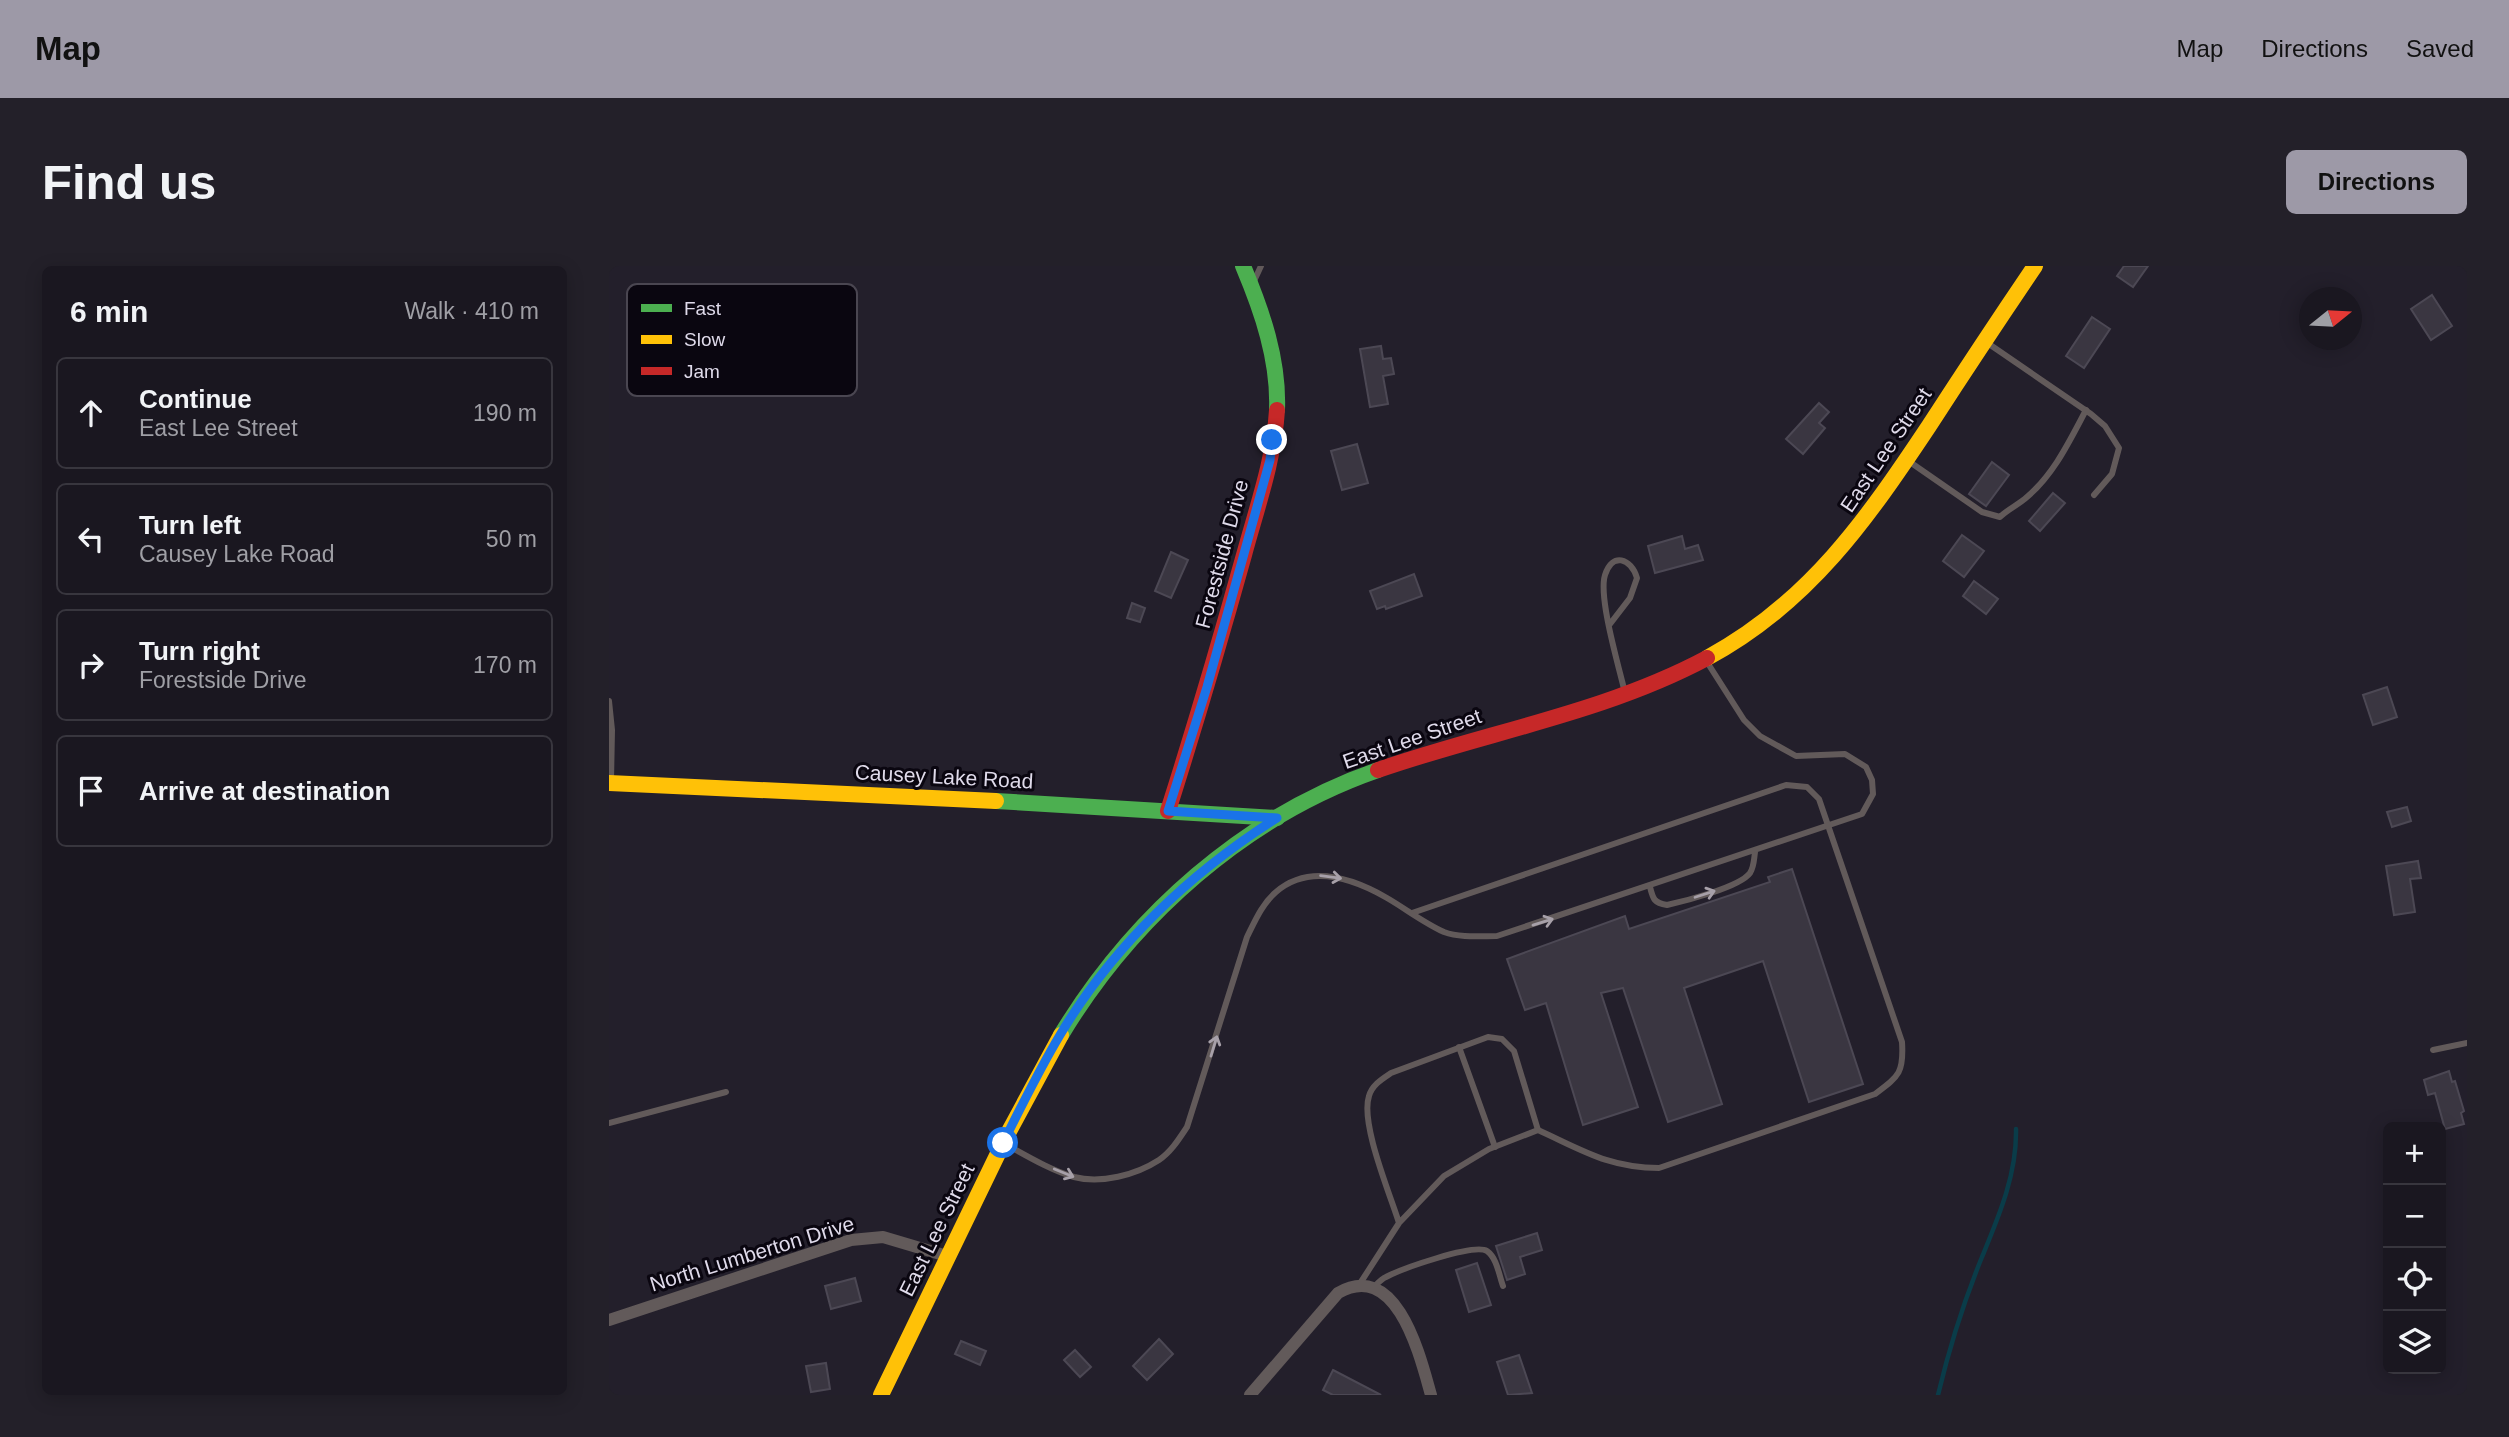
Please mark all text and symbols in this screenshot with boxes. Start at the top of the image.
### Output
text: Map [35,30,101,67]
text: Map [2177,35,2223,62]
text: Directions [2261,35,2368,62]
text: Saved [2406,35,2474,62]
button: Directions [2286,150,2467,214]
text: Find us [42,155,216,209]
legend [627,284,857,396]
north arrow [2299,287,2362,350]
text: 6 min [70,295,148,328]
text: Walk · 410 m [404,298,539,324]
text: Fast [684,298,722,319]
text: Slow [684,329,725,350]
text: Jam [684,361,720,382]
street label: East Lee Street [1836,383,1936,516]
text: Continue [139,384,252,414]
icon: ahead [72,394,110,432]
text: 190 m [473,400,537,426]
text: East Lee Street [139,415,298,441]
route end [1256,424,1287,455]
street label: Forestside Drive [1191,477,1252,631]
text: Turn left [139,510,241,540]
icon: left [72,520,110,558]
text: 50 m [486,526,537,552]
text: Causey Lake Road [139,541,335,567]
text: Turn right [139,636,260,666]
icon: right [72,646,110,684]
text: 170 m [473,652,537,678]
text: Forestside Drive [139,667,306,693]
street label: East Lee Street [1340,704,1484,773]
street label: Causey Lake Road [854,760,1034,793]
icon: arrive [72,772,110,810]
text: Arrive at destination [139,776,390,806]
one-way arrow [1320,871,1342,884]
one-way arrow [1693,886,1715,899]
one-way arrow [1531,915,1553,928]
one-way arrow [1208,1036,1221,1058]
map controls [2383,1122,2446,1374]
button: + [2383,1122,2446,1185]
route start [987,1127,1018,1158]
street label: East Lee Street [894,1160,979,1300]
one-way arrow [1053,1167,1075,1180]
button: − [2383,1185,2446,1248]
street label: North Lumberton Drive [647,1211,857,1296]
button: locate [2383,1248,2446,1311]
button: layers [2383,1311,2446,1374]

